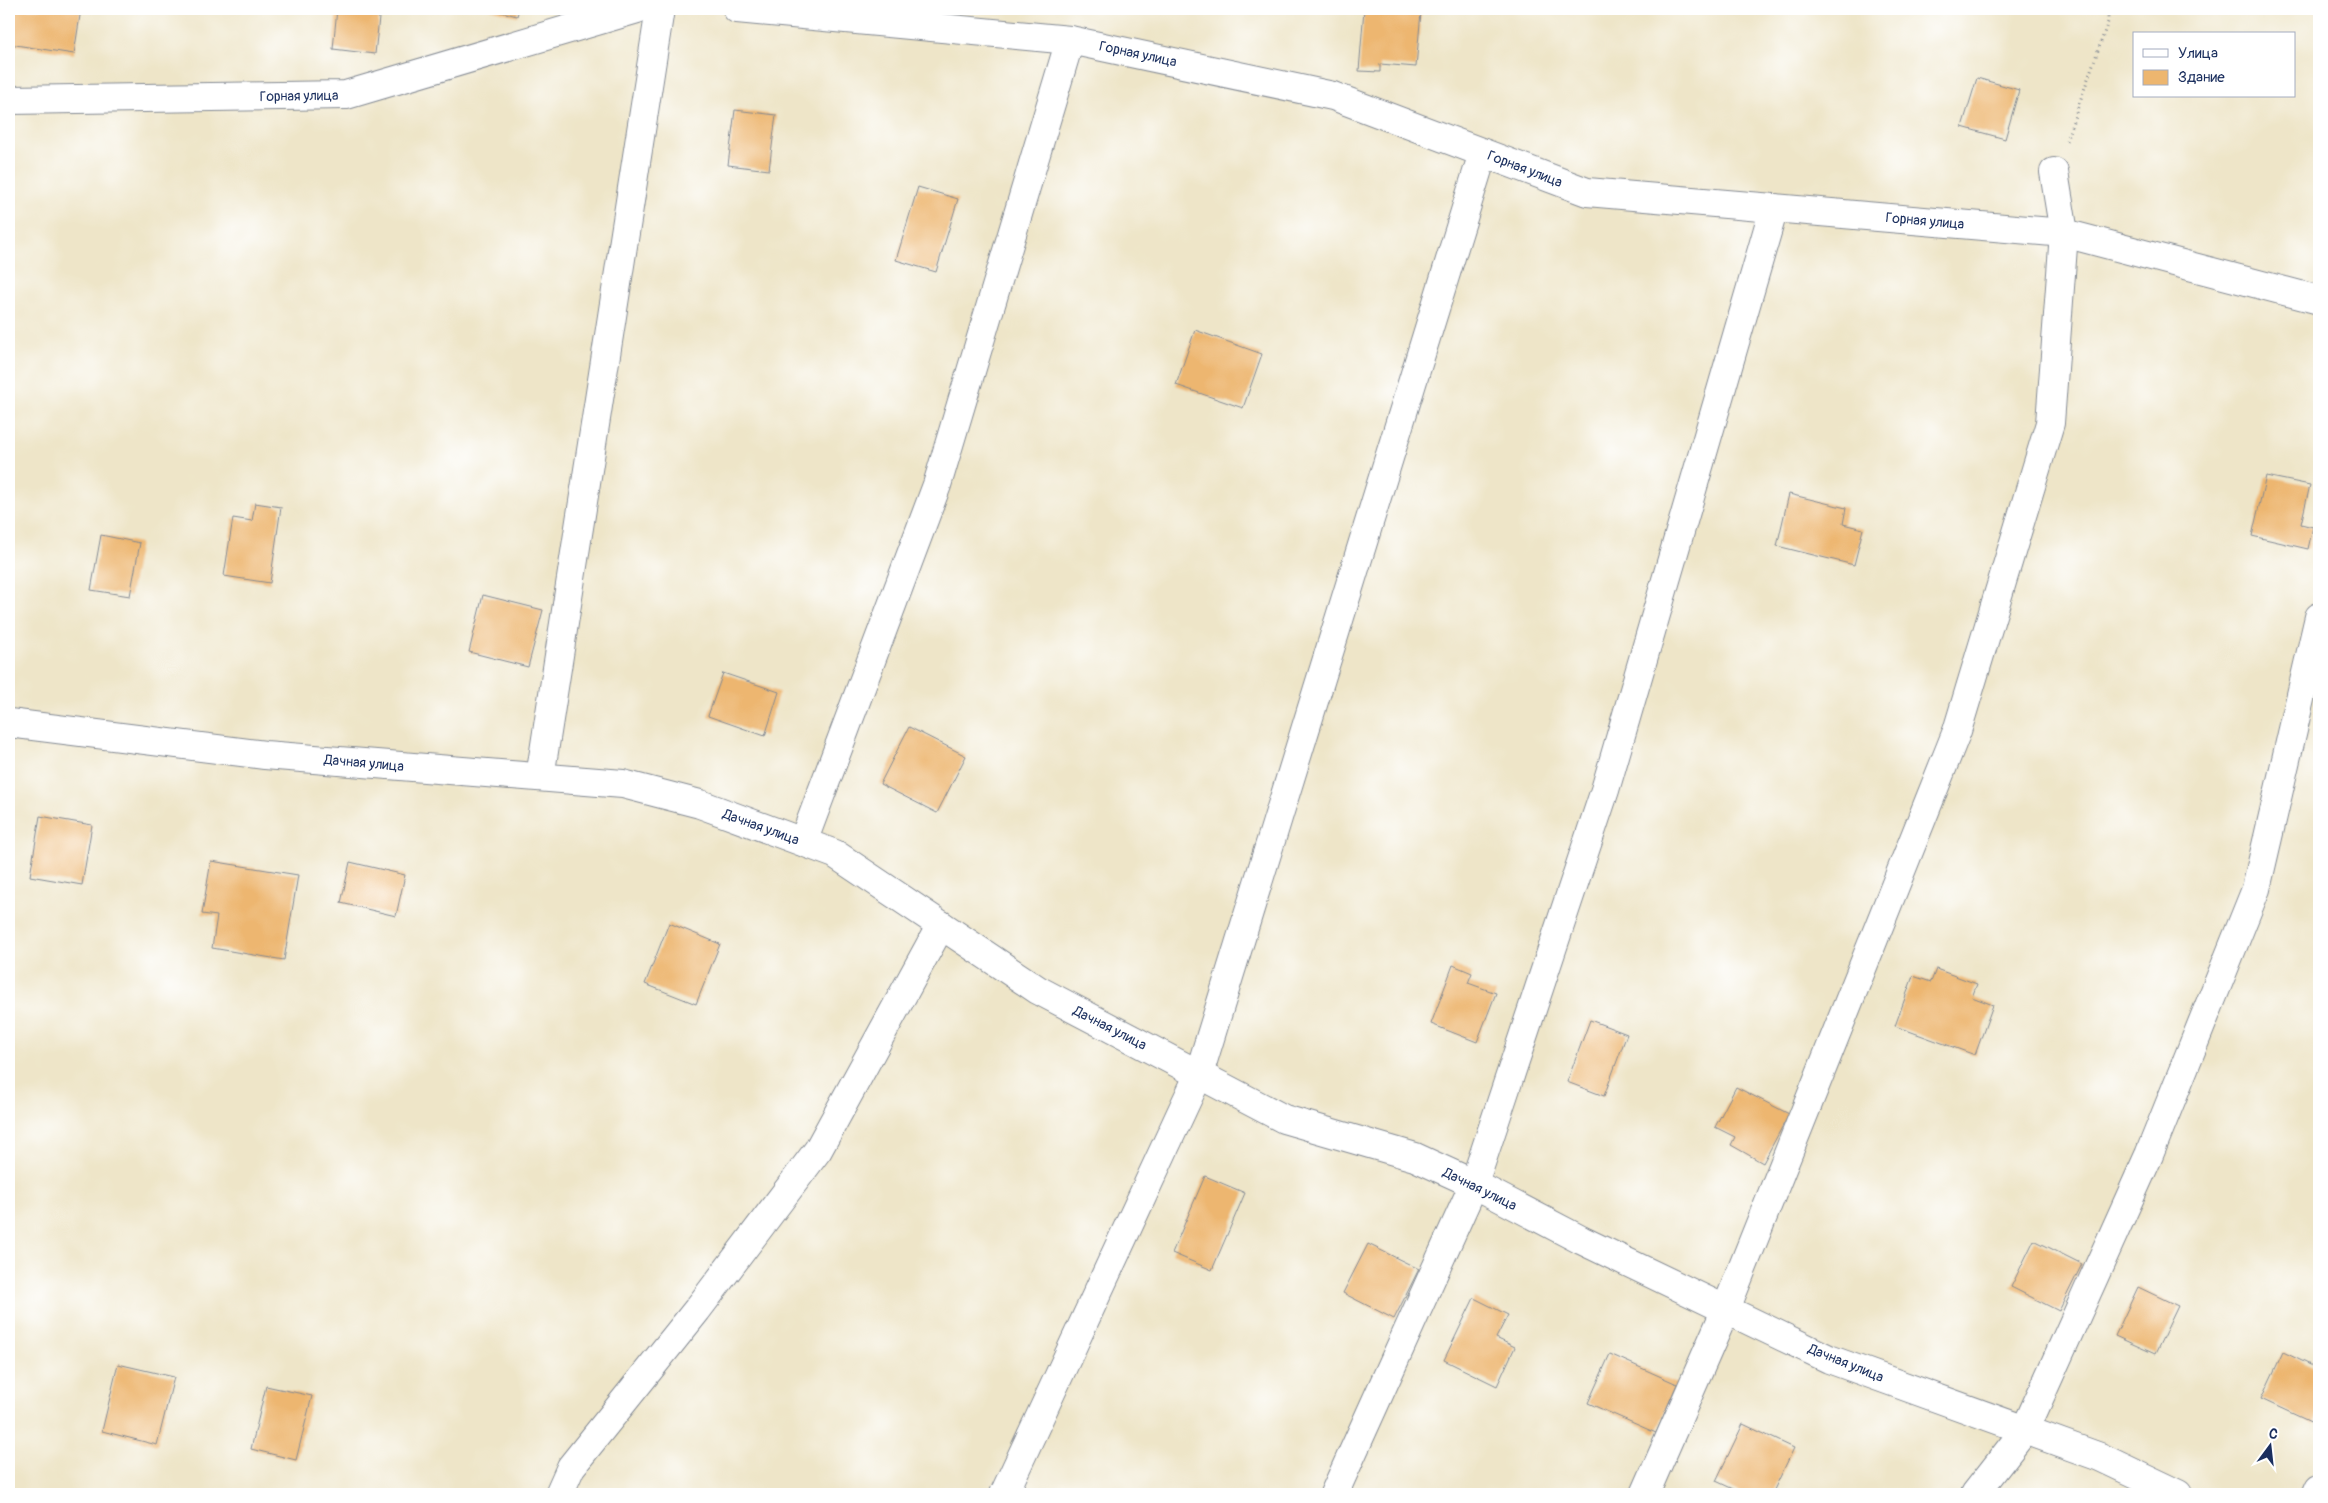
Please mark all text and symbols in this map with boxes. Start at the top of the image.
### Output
legend [2133,32,2296,98]
street label: Горная улица [1098,37,1178,71]
text: Улица [2178,44,2218,63]
text: Здание [2178,68,2225,87]
street label: Горная улица [259,87,339,105]
street label: Горная улица [1485,147,1565,191]
street label: Горная улица [1885,209,1965,233]
street label: Дачная улица [322,751,405,775]
street label: Дачная улица [720,805,801,849]
street label: Дачная улица [1070,1002,1149,1054]
street label: Дачная улица [1439,1163,1520,1214]
street label: Дачная улица [1805,1340,1886,1386]
north arrow [2246,1420,2296,1470]
text: С [2267,1425,2280,1443]

